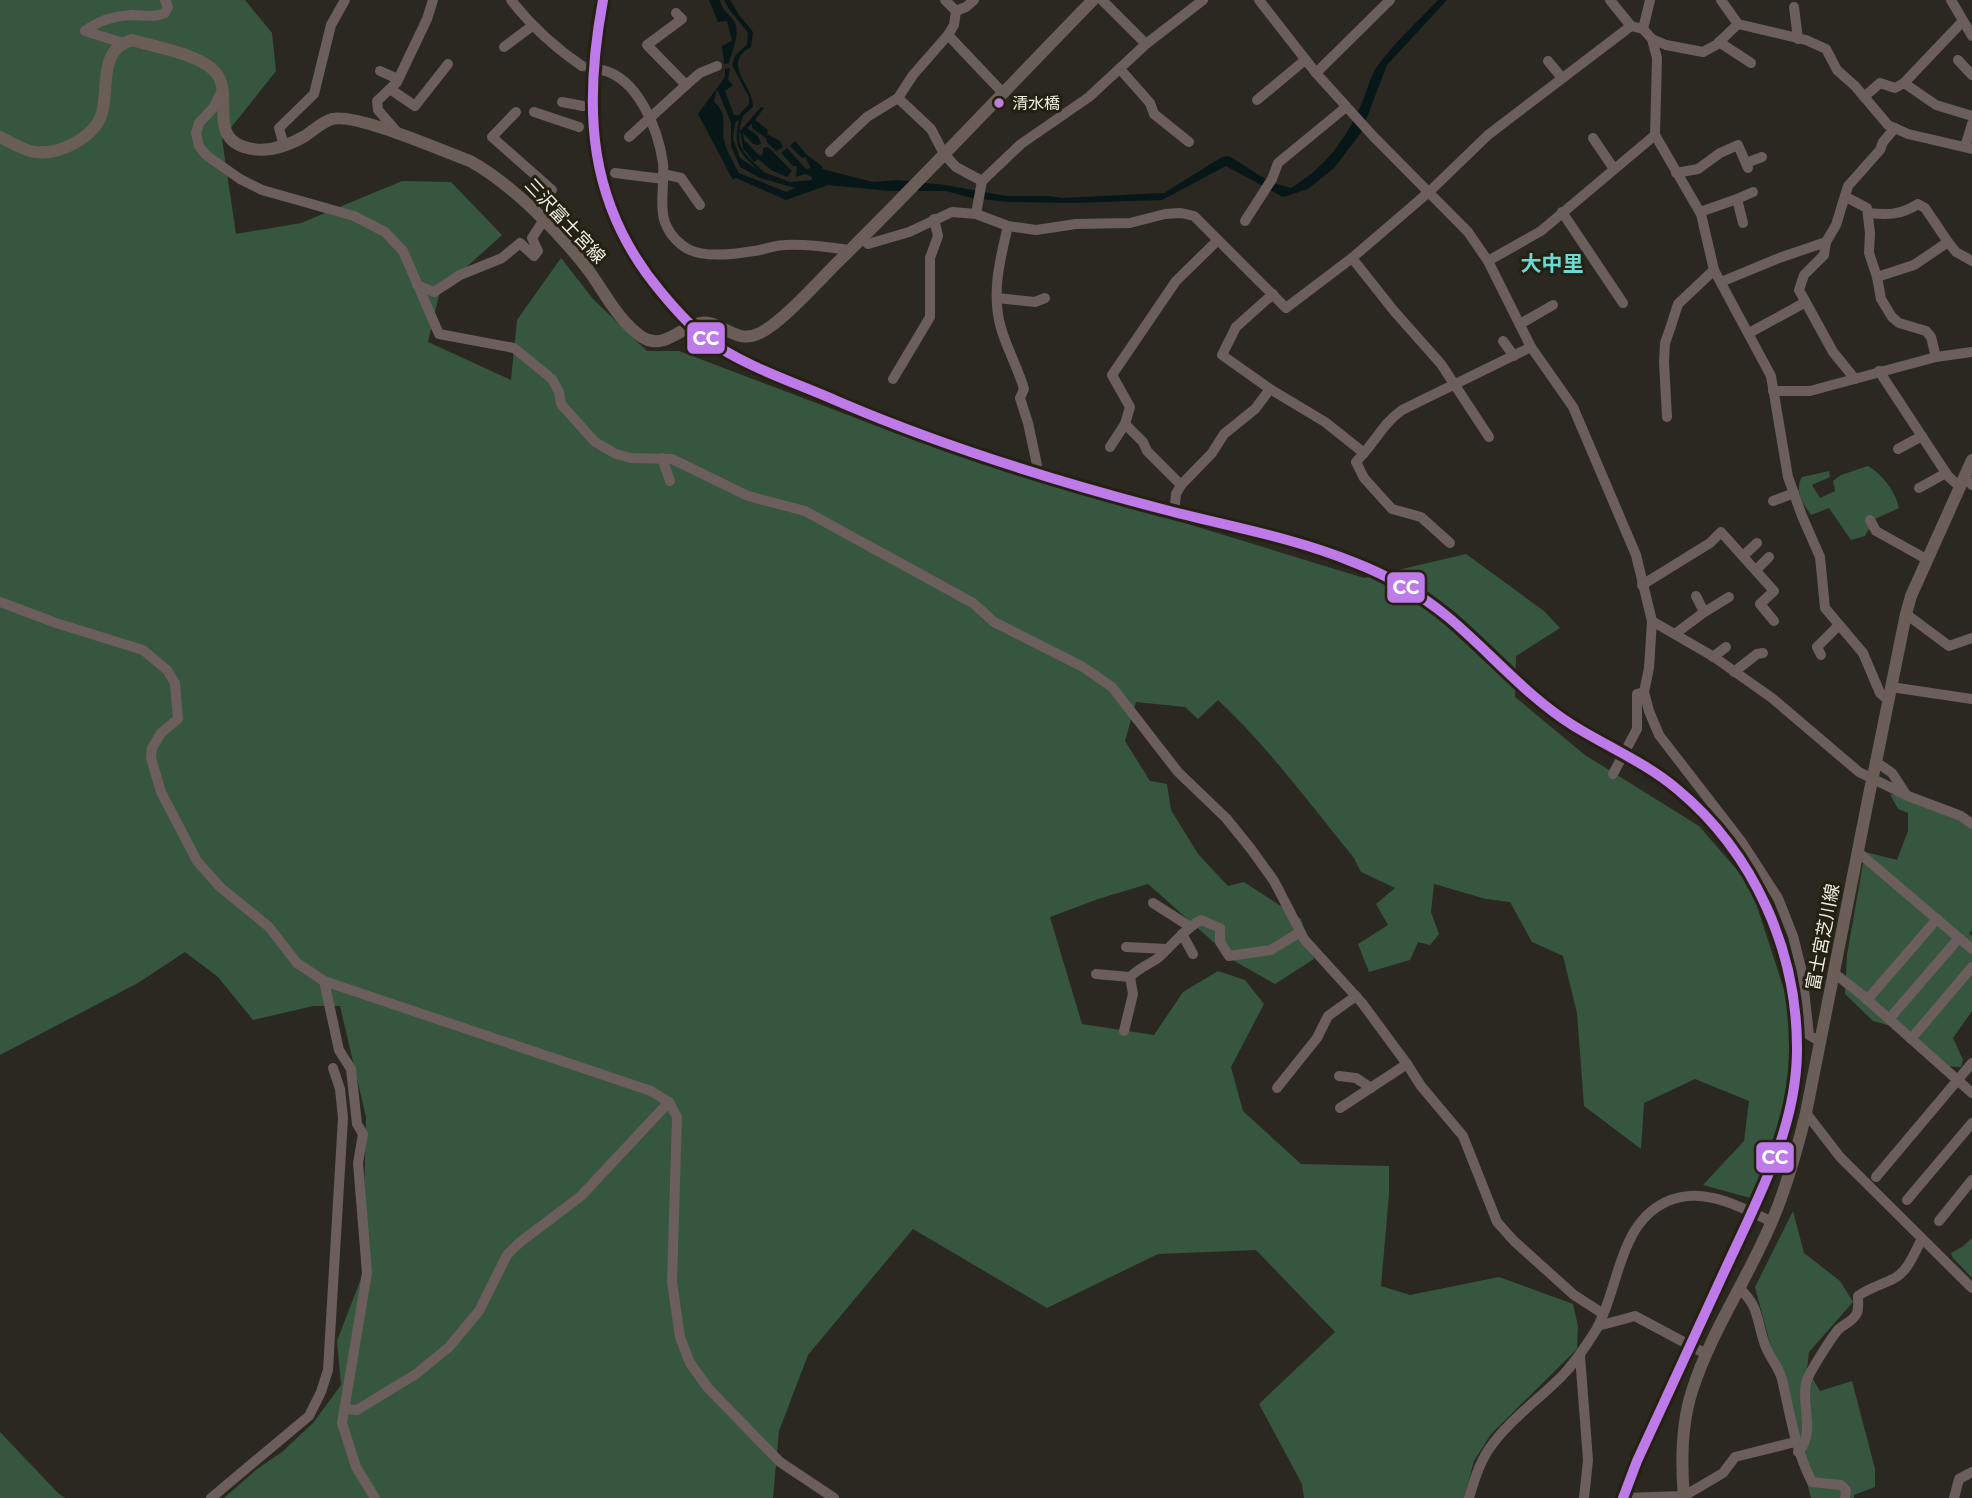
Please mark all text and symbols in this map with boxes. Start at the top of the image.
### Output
place label: 清水橋 [1012,94,1060,113]
marker: 清水橋 [992,96,1006,110]
street label: 三沢富士宮線 [520,174,610,268]
district label: 大中里 [1521,251,1584,276]
line badge: CC [686,321,726,355]
text: CC [693,327,720,350]
line badge: CC [1386,571,1426,604]
text: CC [1393,576,1420,599]
street label: 富士宮芝川線 [1802,882,1844,992]
line badge: CC [1755,1141,1795,1174]
text: CC [1762,1146,1789,1169]

